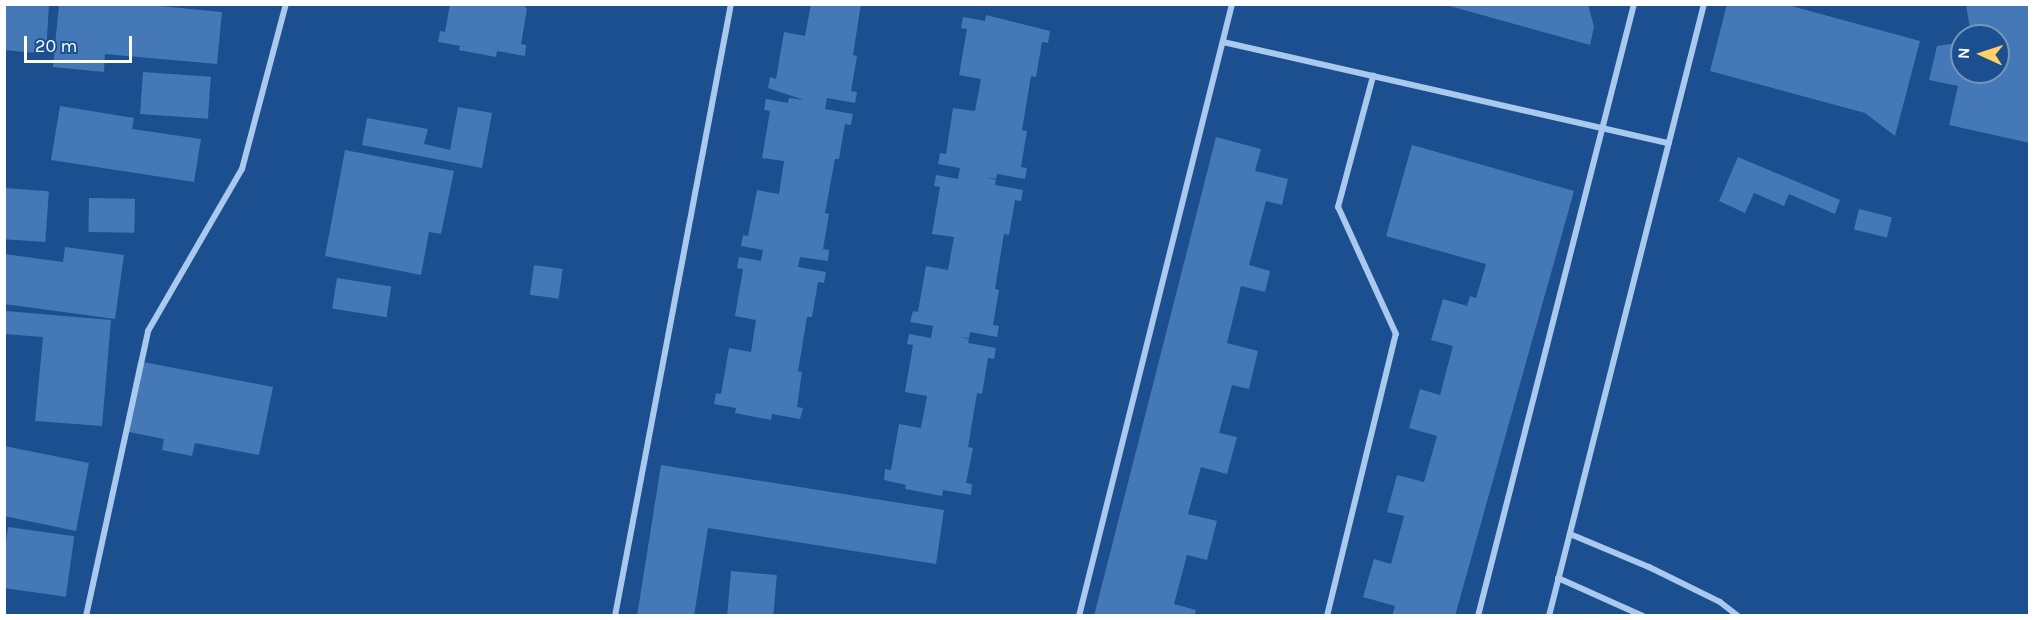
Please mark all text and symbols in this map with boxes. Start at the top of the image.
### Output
scale bar [27,24,135,62]
north arrow [1950,24,2010,84]
text: 20 m [35,35,77,57]
text: N [1954,47,1973,59]

